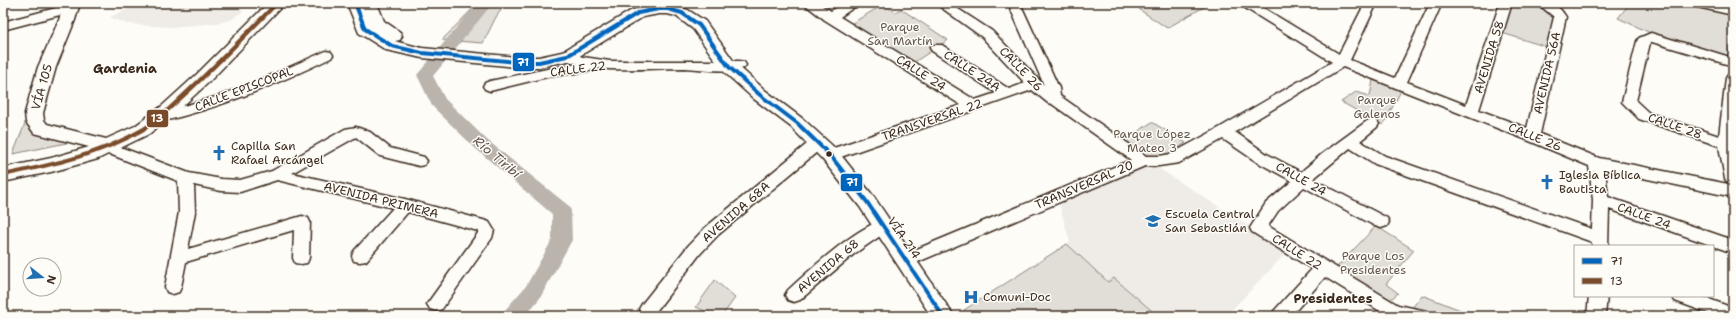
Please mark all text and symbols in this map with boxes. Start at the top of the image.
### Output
park label: Parque San Martín [867,19,933,49]
street label: AVENIDA 58 [1470,19,1508,95]
street label: AVENIDA 56A [1530,30,1564,116]
street label: CALLE 26 [996,43,1046,95]
street label: CALLE 24A [941,47,1004,95]
street label: CALLE 24 [893,51,949,95]
line badge: 71 [512,52,535,72]
text: 71 [517,55,529,70]
street label: CALLE 22 [549,58,607,80]
district label: Gardenia [93,60,157,77]
street label: VÍA 105 [28,62,56,112]
street label: CALLE EPISCOPAL [193,63,296,115]
park label: Parque Galenos [1353,92,1401,122]
street label: TRANSVERSAL 22 [880,95,984,145]
line badge: 13 [146,109,169,128]
street label: CALLE 28 [1646,109,1704,143]
text: 13 [151,111,164,126]
street label: CALLE 26 [1506,119,1564,155]
park label: Parque López Mateo 3 [1113,126,1191,156]
water label: Río Tiribí [470,132,525,183]
place label: Capilla San Rafael Arcángel [231,138,324,168]
church icon: Capilla San Rafael Arcángel [210,144,228,162]
unlabelled marker [824,149,834,159]
street label: TRANSVERSAL 20 [1032,157,1136,213]
street label: CALLE 24 [1273,158,1329,200]
place label: Iglesia Bíblica Bautista [1559,167,1641,197]
line badge: 71 [840,173,863,192]
church icon: Iglesia Bíblica Bautista [1538,173,1556,191]
text: 71 [846,175,858,190]
street label: AVENIDA PRIMERA [322,178,440,222]
street label: AVENIDA 68A [699,178,774,246]
street label: CALLE 24 [1615,199,1673,233]
place label: Escuela Central San Sebastián [1165,206,1255,236]
school or university icon: Escuela Central San Sebastián [1144,212,1162,230]
street label: VÍA 214 [884,214,924,262]
street label: CALLE 22 [1269,230,1325,274]
street label: AVENIDA 68 [794,235,862,297]
legend [1574,245,1714,297]
park label: Parque Los Presidentes [1340,248,1406,278]
text: 71 [1610,253,1623,269]
north arrow [22,257,62,297]
text: N [43,273,60,286]
text: 13 [1610,273,1623,289]
hospital icon: Comuni-Doc [962,288,980,306]
place label: Comuni-Doc [983,289,1051,305]
district label: Presidentes [1293,290,1373,307]

